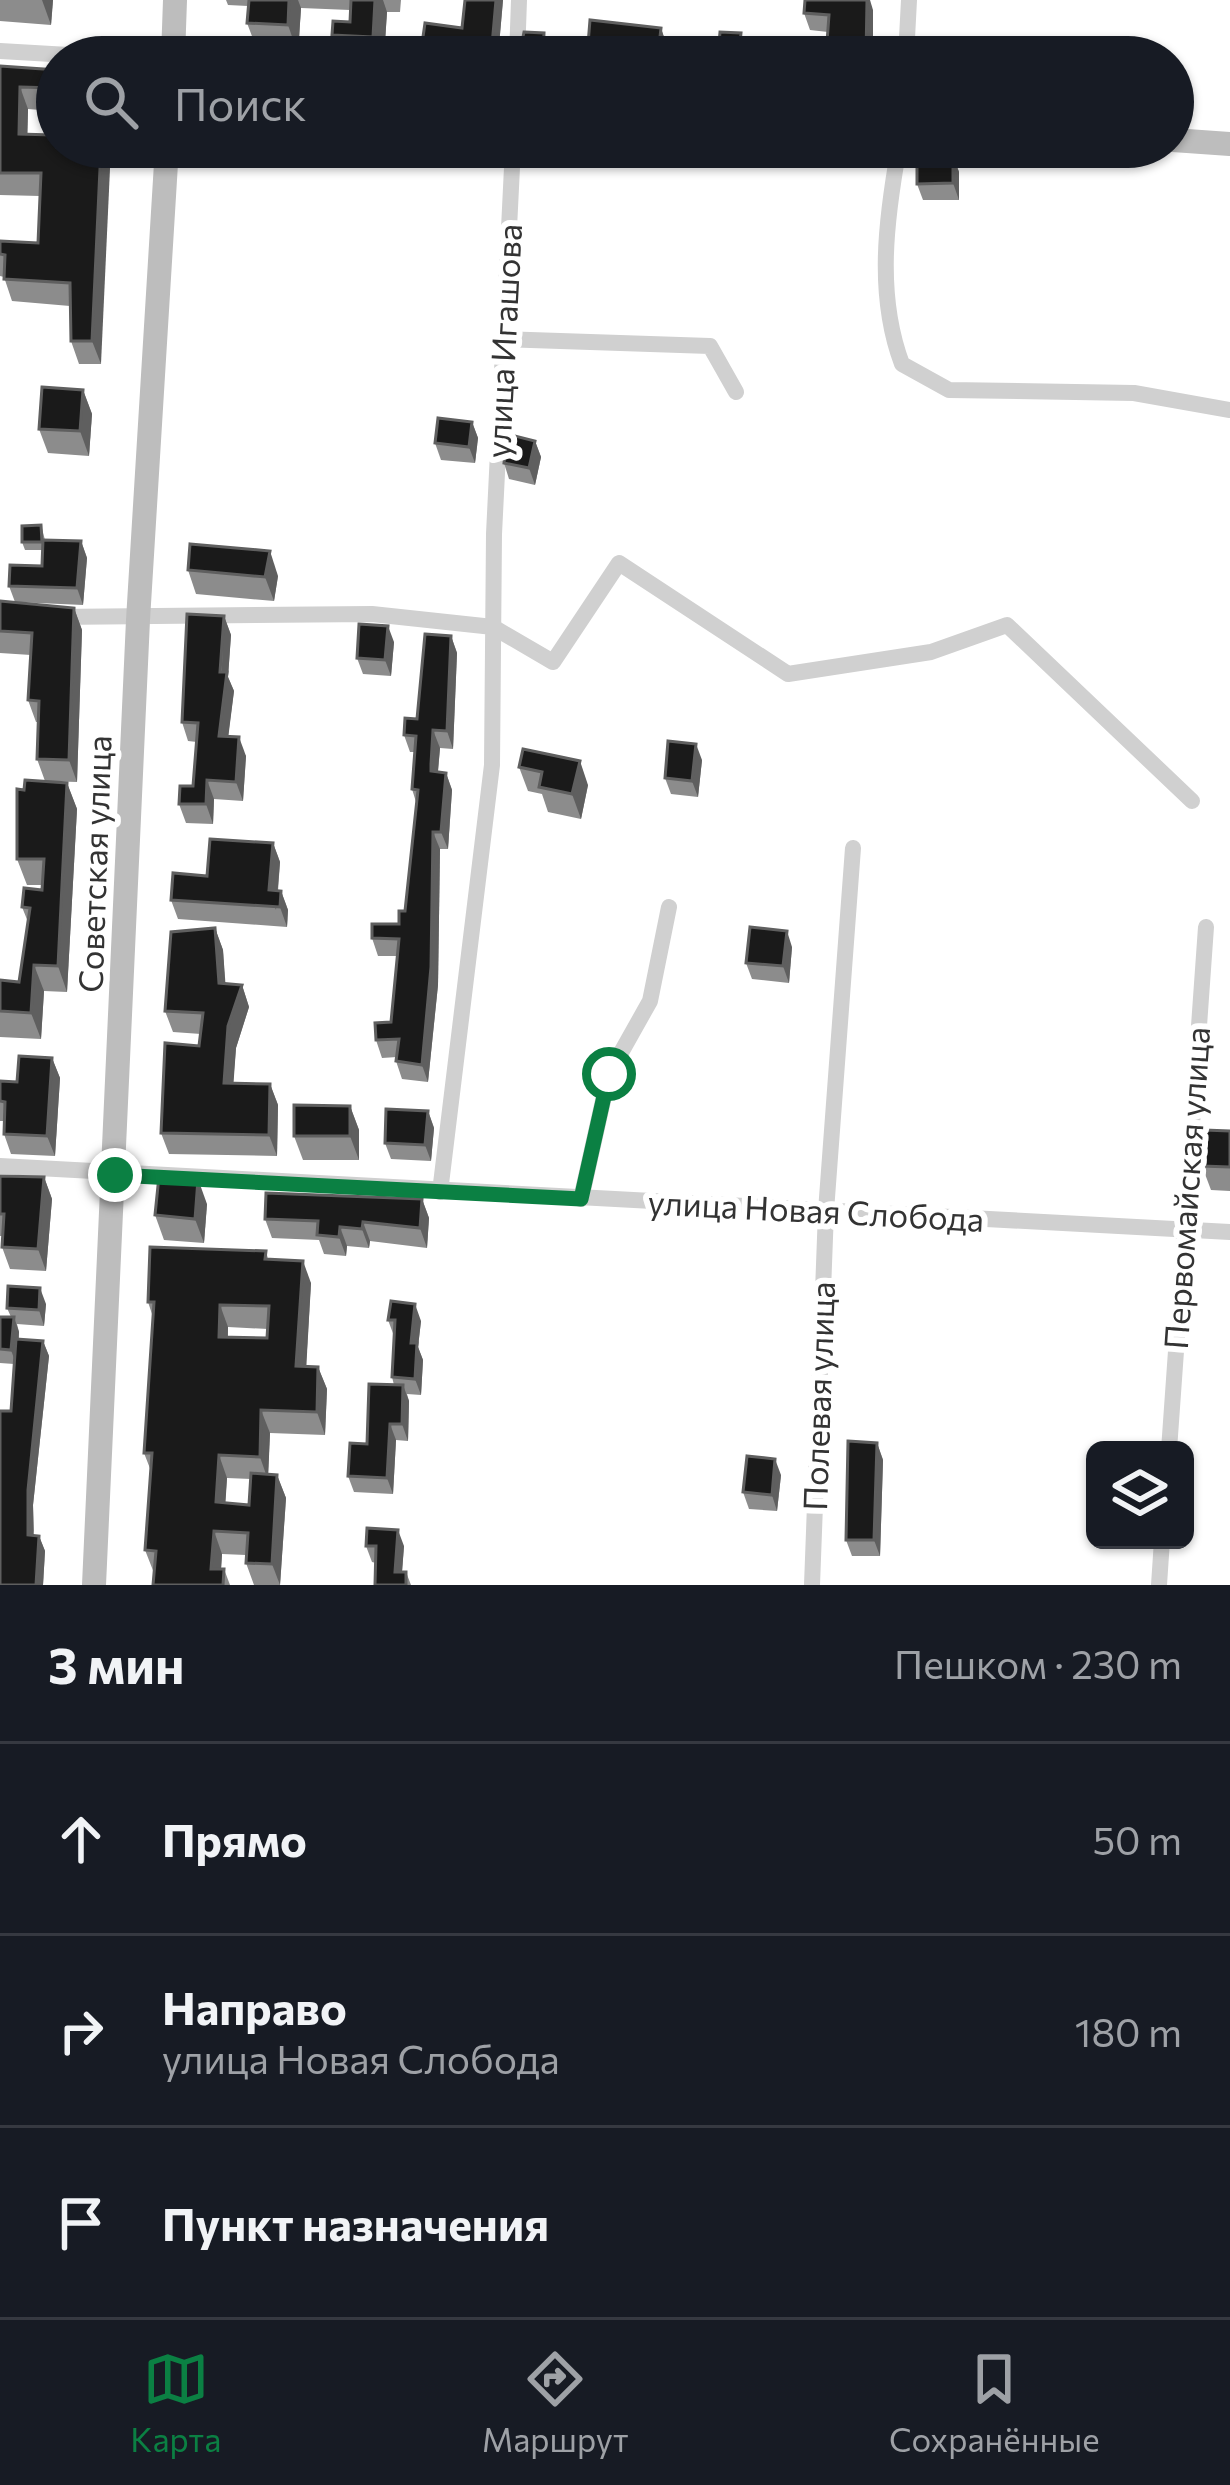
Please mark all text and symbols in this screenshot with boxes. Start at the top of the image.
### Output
search box [36,36,1194,168]
icon: search [78,69,144,135]
text: Поиск [174,75,307,130]
street label: улица Игашова [476,223,529,459]
street label: Советская улица [69,735,118,993]
street label: Первомайская улица [1154,1025,1217,1350]
route start [582,1047,636,1101]
route end [88,1148,142,1202]
street label: улица Новая Слобода [647,1180,985,1239]
street label: Полевая улица [793,1281,842,1511]
map controls [1086,1441,1194,1549]
button: layers [1086,1441,1194,1549]
text: 3 мин [48,1632,184,1695]
text: Пешком · 230 m [894,1639,1182,1687]
icon: ahead [48,1806,114,1872]
text: Прямо [162,1811,307,1866]
text: 50 m [1093,1815,1182,1863]
text: Направо [162,1979,347,2034]
icon: right [48,1998,114,2064]
text: 180 m [1075,2007,1182,2055]
text: улица Новая Слобода [162,2034,560,2082]
icon: arrive [48,2190,114,2256]
text: Пункт назначения [162,2195,549,2250]
tab: Карта [130,2346,221,2459]
tab: Маршрут [482,2346,628,2459]
tab: Сохранённые [889,2346,1100,2459]

